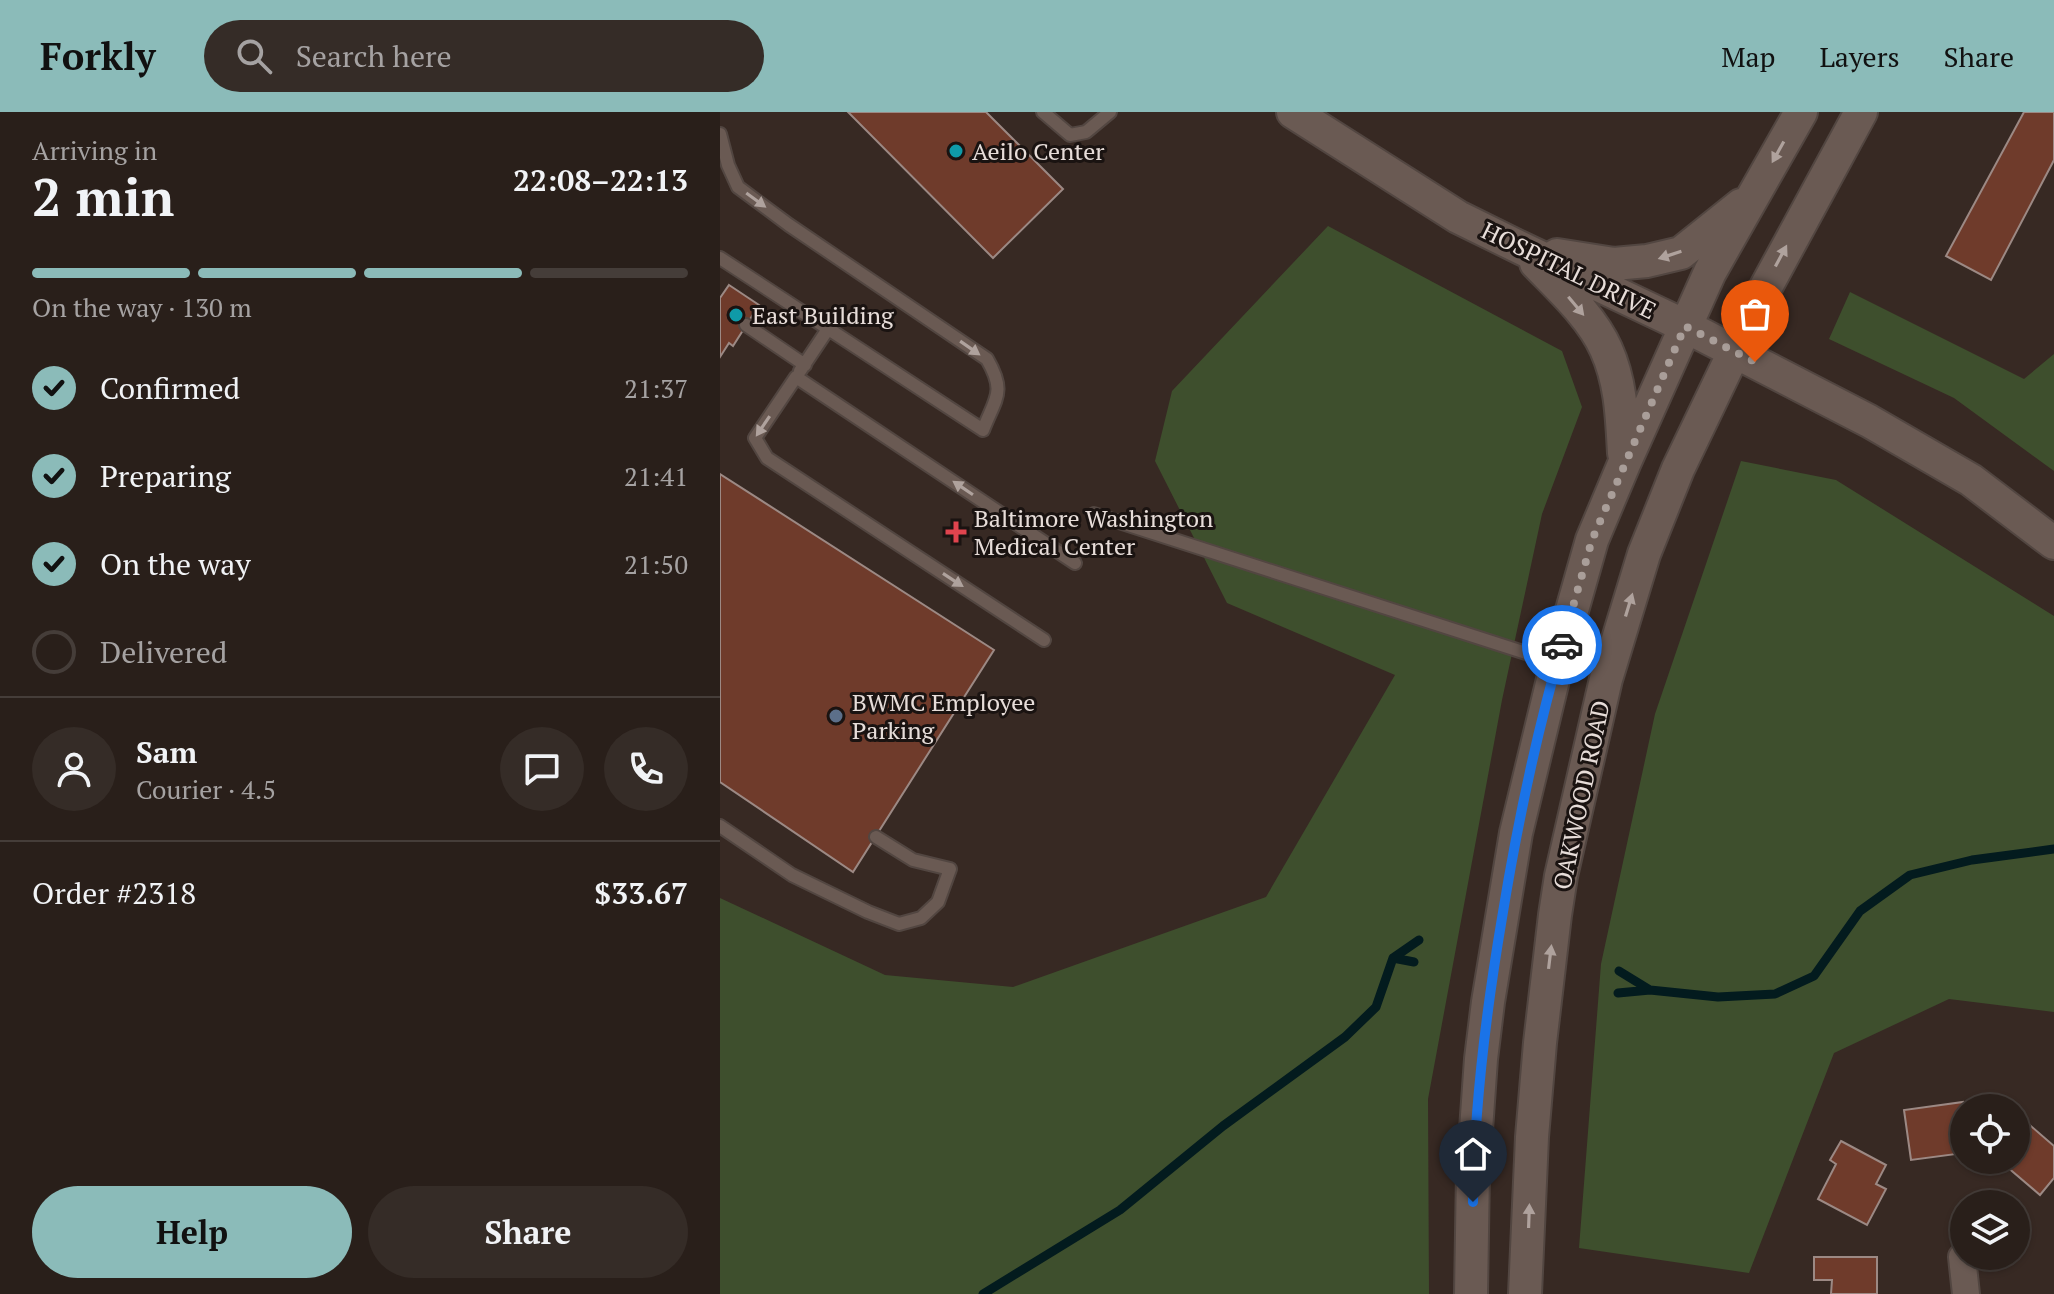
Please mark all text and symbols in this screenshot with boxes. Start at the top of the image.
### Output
search box [204,20,764,92]
text: Forkly [40,31,156,81]
icon: search [232,34,276,78]
text: Search here [296,36,452,76]
text: Map [1721,38,1775,75]
text: Layers [1819,38,1900,75]
text: Share [1944,38,2014,75]
text: Arriving in [32,133,157,167]
place label: Aeilo Center [972,135,1105,167]
one-way arrow [1771,141,1785,164]
marker: Aeilo Center [947,142,965,160]
text: 22:08–22:13 [513,160,688,200]
text: 2 min [32,162,174,231]
one-way arrow [745,192,766,208]
street label: HOSPITAL DRIVE [1476,214,1662,326]
one-way arrow [1775,245,1788,268]
one-way arrow [1658,249,1682,261]
pin [1721,280,1789,362]
text: On the way · 130 m [32,290,252,324]
icon: bag [1733,292,1777,336]
one-way arrow [1567,296,1584,316]
place label: East Building [752,299,894,331]
marker: East Building [727,306,745,324]
one-way arrow [959,340,980,355]
icon: check [32,366,76,410]
text: Confirmed [100,368,240,408]
text: 21:37 [624,371,688,405]
one-way arrow [756,416,771,437]
icon: check [32,454,76,498]
text: Preparing [100,456,231,496]
text: 21:41 [624,459,688,493]
one-way arrow [953,481,974,496]
place label: Baltimore Washington Medical Center [974,502,1213,562]
marker: Baltimore Washington Medical Center [945,521,967,543]
icon: check [32,542,76,586]
text: On the way [100,544,251,584]
text: 21:50 [624,547,688,581]
one-way arrow [942,573,964,587]
one-way arrow [1623,592,1636,616]
courier [1522,605,1602,685]
icon: car [1540,623,1584,667]
text: Delivered [100,632,227,672]
place label: BWMC Employee Parking [852,686,1035,746]
street label: OAKWOOD ROAD [1545,697,1617,893]
marker: BWMC Employee Parking [827,707,845,725]
button: person [32,727,116,811]
button: chat [500,727,584,811]
button: phone [604,727,688,811]
text: Sam [136,732,197,772]
text: Courier · 4.5 [136,772,276,806]
text: Order #2318 [32,873,196,913]
text: $33.67 [594,873,688,913]
one-way arrow [1544,944,1557,969]
map controls [1950,1094,2030,1270]
button: locate [1950,1094,2030,1174]
pin [1439,1120,1507,1202]
icon: home [1451,1132,1495,1176]
button: Help [32,1186,352,1278]
button: Share [368,1186,688,1278]
button: layers [1950,1190,2030,1270]
one-way arrow [1522,1203,1535,1228]

